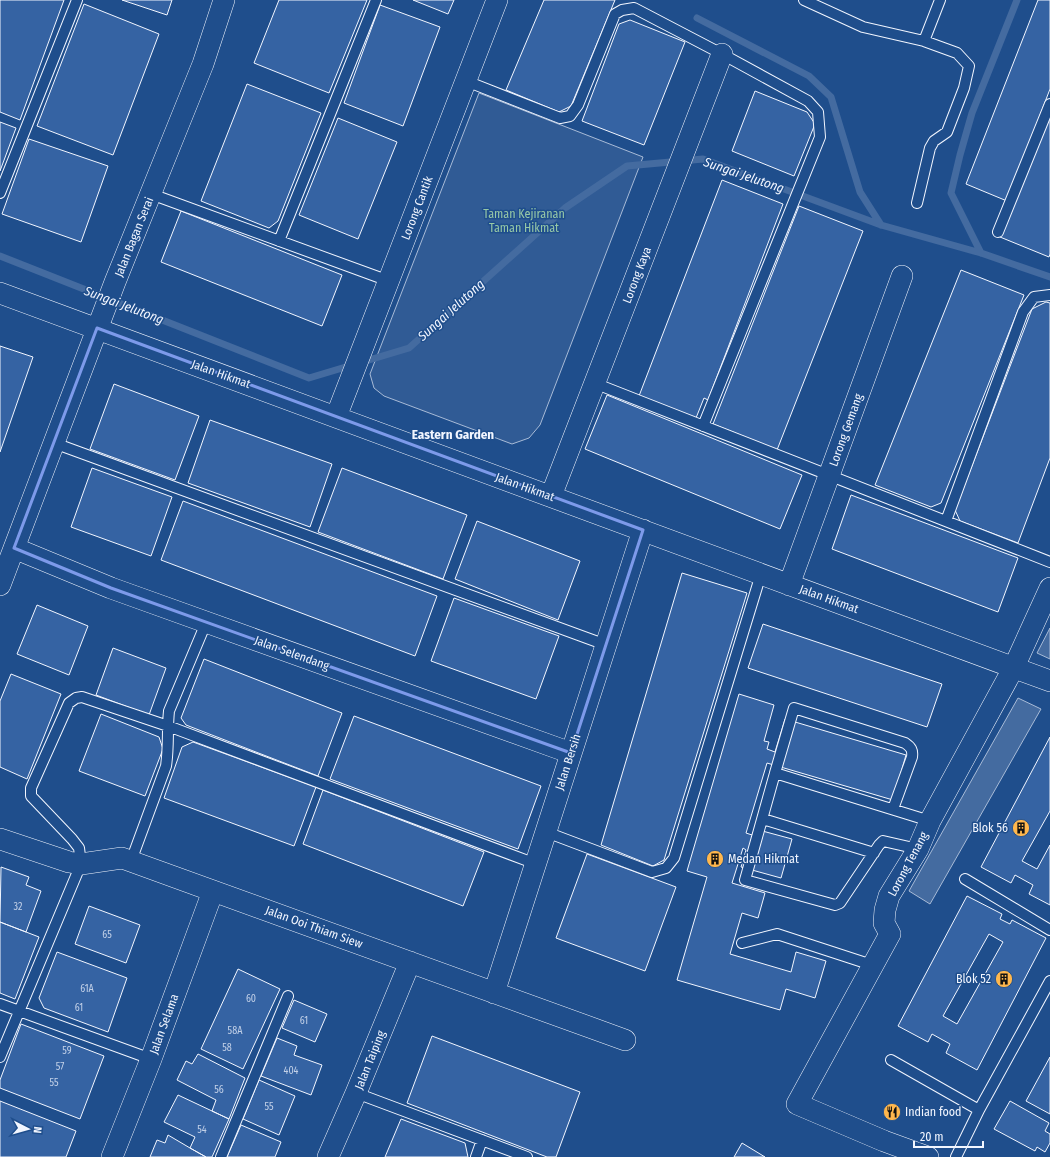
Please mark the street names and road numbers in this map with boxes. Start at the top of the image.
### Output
street label: Lorong Cantik [398,174,436,242]
street label: Jalan Bagan Serai [112,195,156,279]
street label: Lorong Kaya [620,245,654,305]
street label: Jalan Hikmat [189,357,253,391]
street label: Lorong Gemang [826,391,866,468]
street label: Jalan Hikmat [493,470,557,504]
street label: Jalan Hikmat [797,582,861,616]
street label: Jalan Selendang [253,633,332,673]
street label: Jalan Bersih [552,732,584,792]
street label: Lorong Tenang [885,829,931,899]
street label: Jalan Ooi Thiam Siew [263,903,365,951]
street label: Jalan Selama [147,992,181,1056]
street label: Jalan Taiping [352,1028,388,1092]

